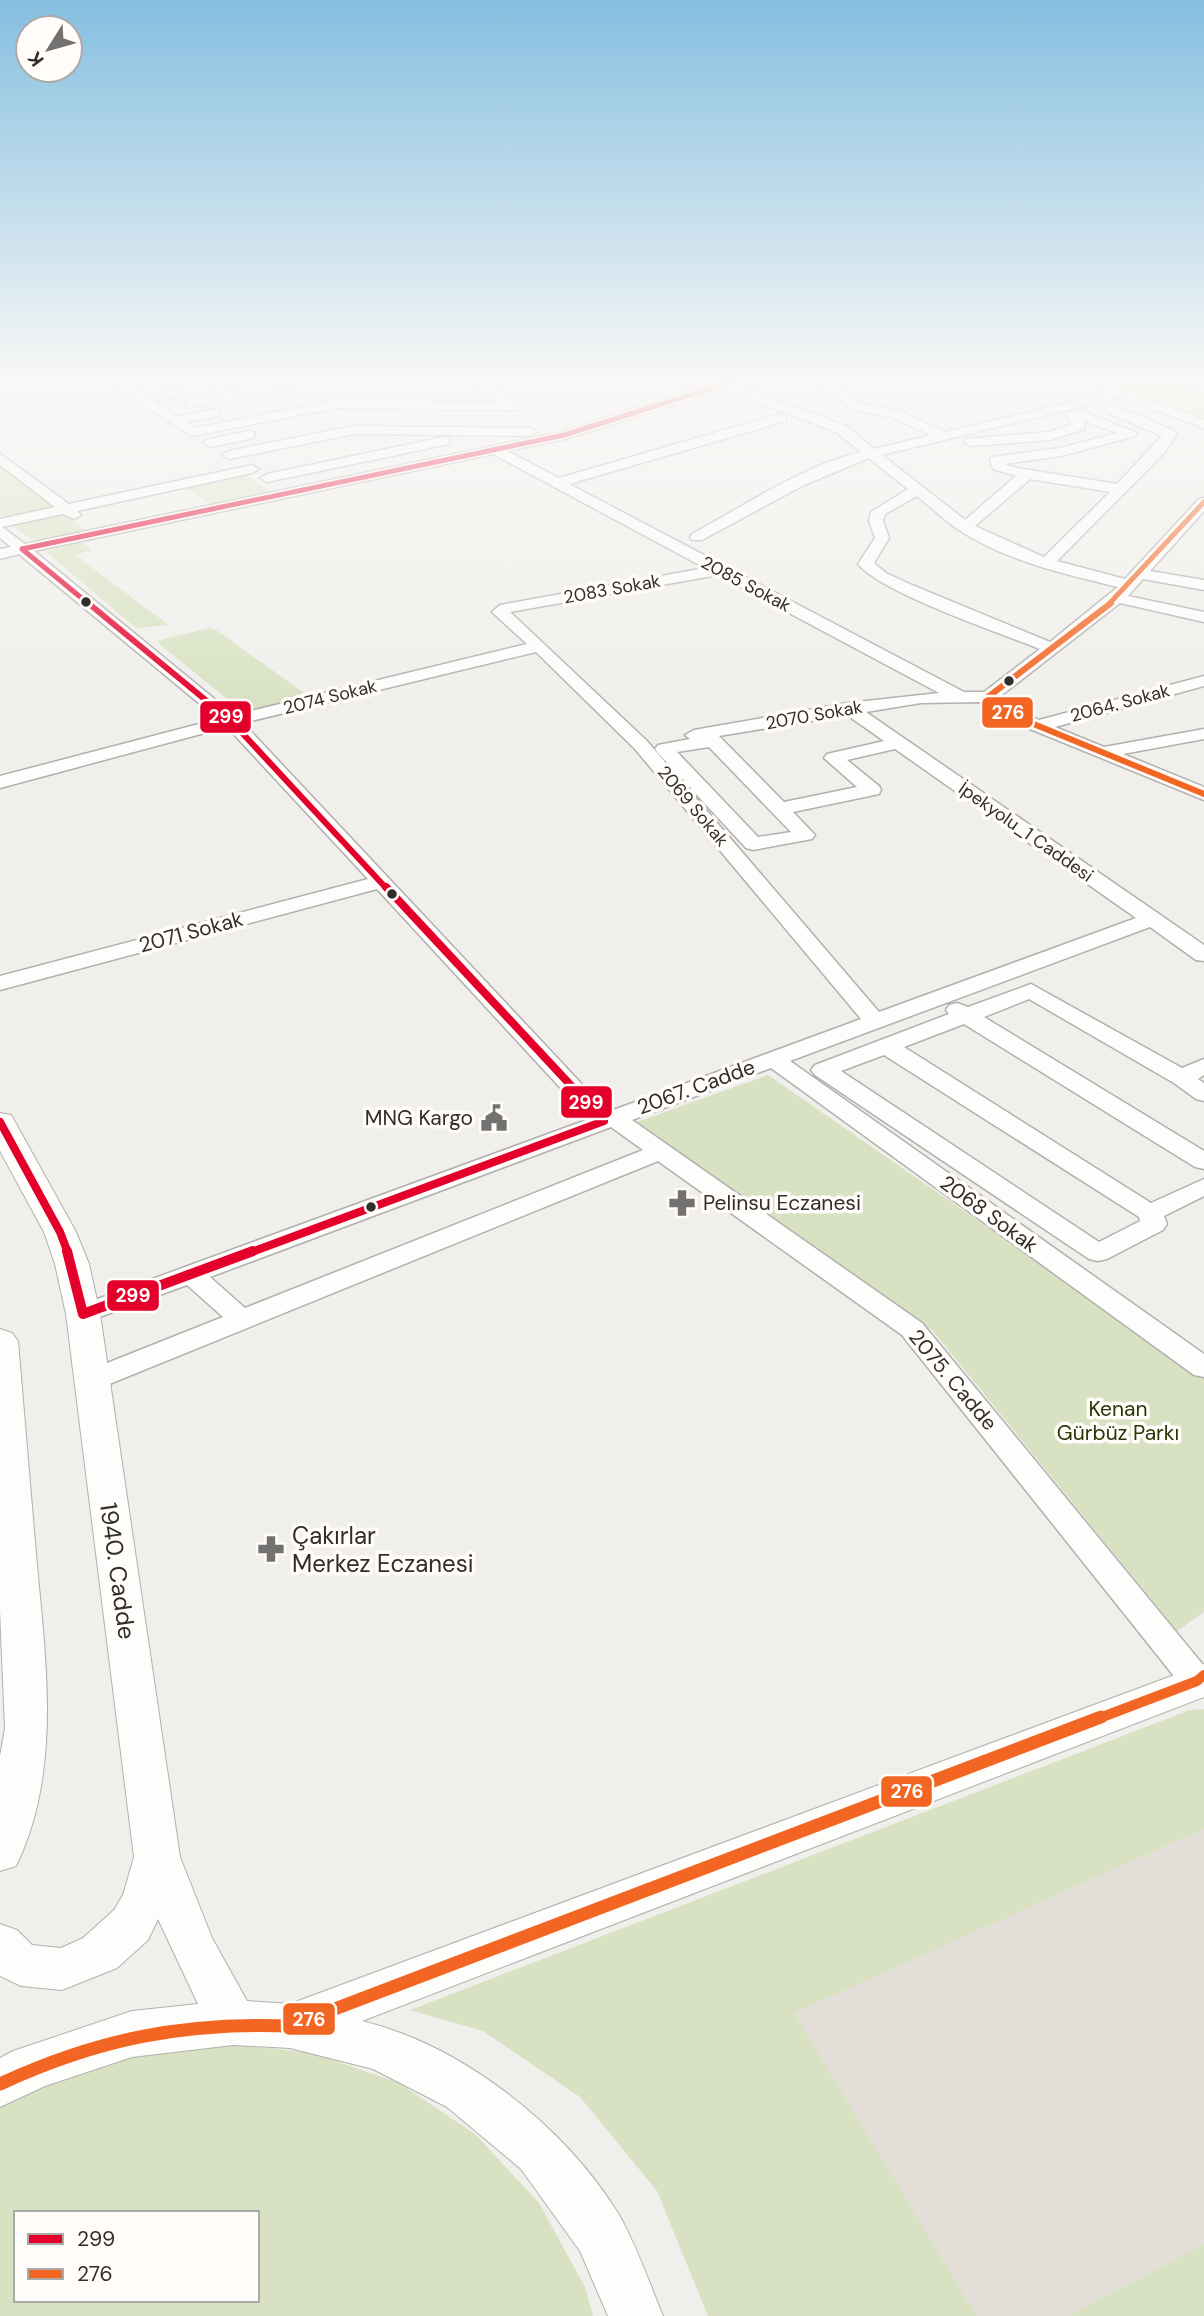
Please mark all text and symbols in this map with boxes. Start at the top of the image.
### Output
north arrow [14,14,84,84]
text: K [22,46,50,71]
street label: 2085 Sokak [697,550,795,618]
street label: 2083 Sokak [562,569,662,609]
unlabelled marker [79,595,93,609]
street label: 2074 Sokak [281,674,379,720]
unlabelled marker [1002,674,1016,688]
street label: 2064. Sokak [1068,678,1172,728]
street label: 2070 Sokak [764,695,864,735]
line badge: 276 [981,696,1034,729]
line badge: 299 [199,700,252,734]
text: 276 [992,700,1024,725]
text: 299 [208,704,244,729]
street label: 2069 Sokak [652,761,734,851]
street label: İpekyolu_1 Caddesi [954,777,1098,887]
unlabelled marker [385,887,399,901]
street label: 2071 Sokak [136,905,246,959]
street label: 2067. Cadde [633,1053,759,1121]
line badge: 299 [560,1085,613,1119]
text: 299 [568,1090,604,1115]
public building icon: MNG Kargo [479,1103,509,1133]
place label: MNG Kargo [365,1104,473,1132]
street label: 2068 Sokak [934,1169,1044,1259]
pharmacy icon: Pelinsu Eczanesi [667,1188,697,1218]
place label: Pelinsu Eczanesi [703,1189,861,1217]
unlabelled marker [364,1200,378,1214]
line badge: 299 [106,1279,160,1312]
text: 299 [115,1283,151,1308]
street label: 2075. Cadde [902,1324,1004,1436]
park label: Kenan Gürbüz Parkı [1057,1395,1179,1447]
street label: 1940. Cadde [93,1501,143,1641]
place label: Çakırlar Merkez Eczanesi [292,1520,474,1579]
pharmacy icon: Çakırlar Merkez Eczanesi [256,1534,286,1564]
line badge: 276 [880,1775,933,1808]
text: 276 [891,1779,923,1804]
line badge: 276 [282,2002,336,2036]
text: 276 [293,2007,325,2032]
legend [14,2211,259,2302]
text: 299 [77,2225,115,2253]
text: 276 [77,2260,113,2288]

